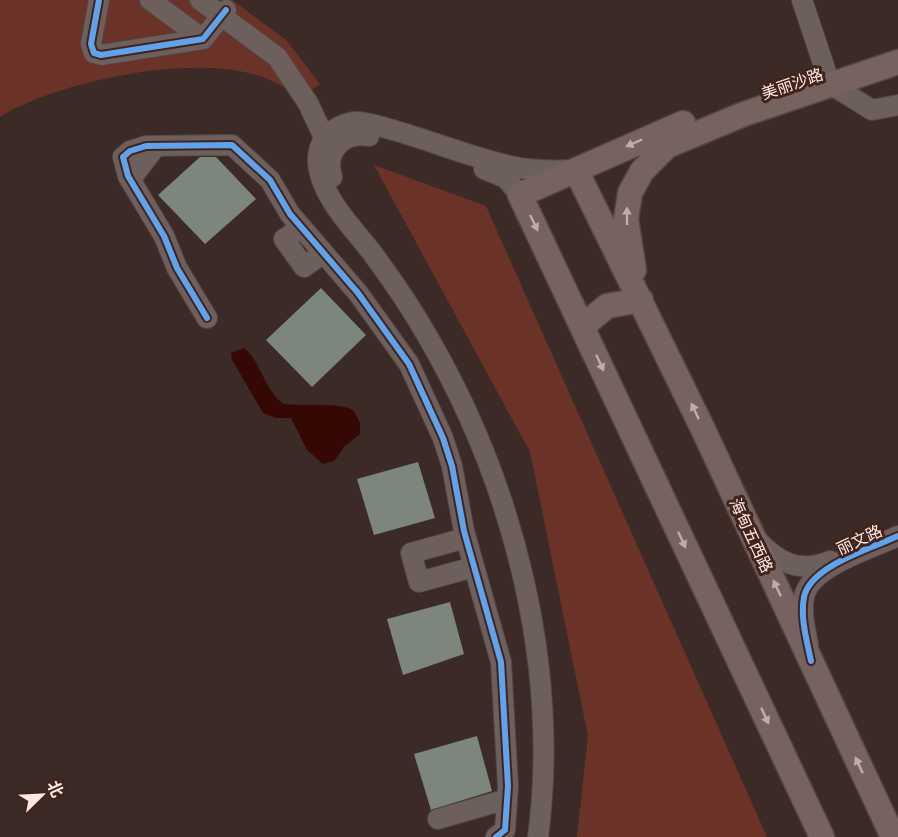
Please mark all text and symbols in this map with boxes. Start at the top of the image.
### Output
street label: 美丽沙路 [759,64,825,102]
one-way arrow [624,138,642,148]
one-way arrow [622,207,632,226]
one-way arrow [529,214,538,231]
one-way arrow [596,354,605,371]
one-way arrow [690,403,699,420]
street label: 海甸五西路 [726,495,778,575]
street label: 丽文路 [833,520,885,558]
one-way arrow [677,531,686,548]
one-way arrow [772,580,781,597]
one-way arrow [761,708,770,725]
one-way arrow [855,756,864,773]
north arrow [12,765,72,825]
text: 北 [44,778,68,800]

